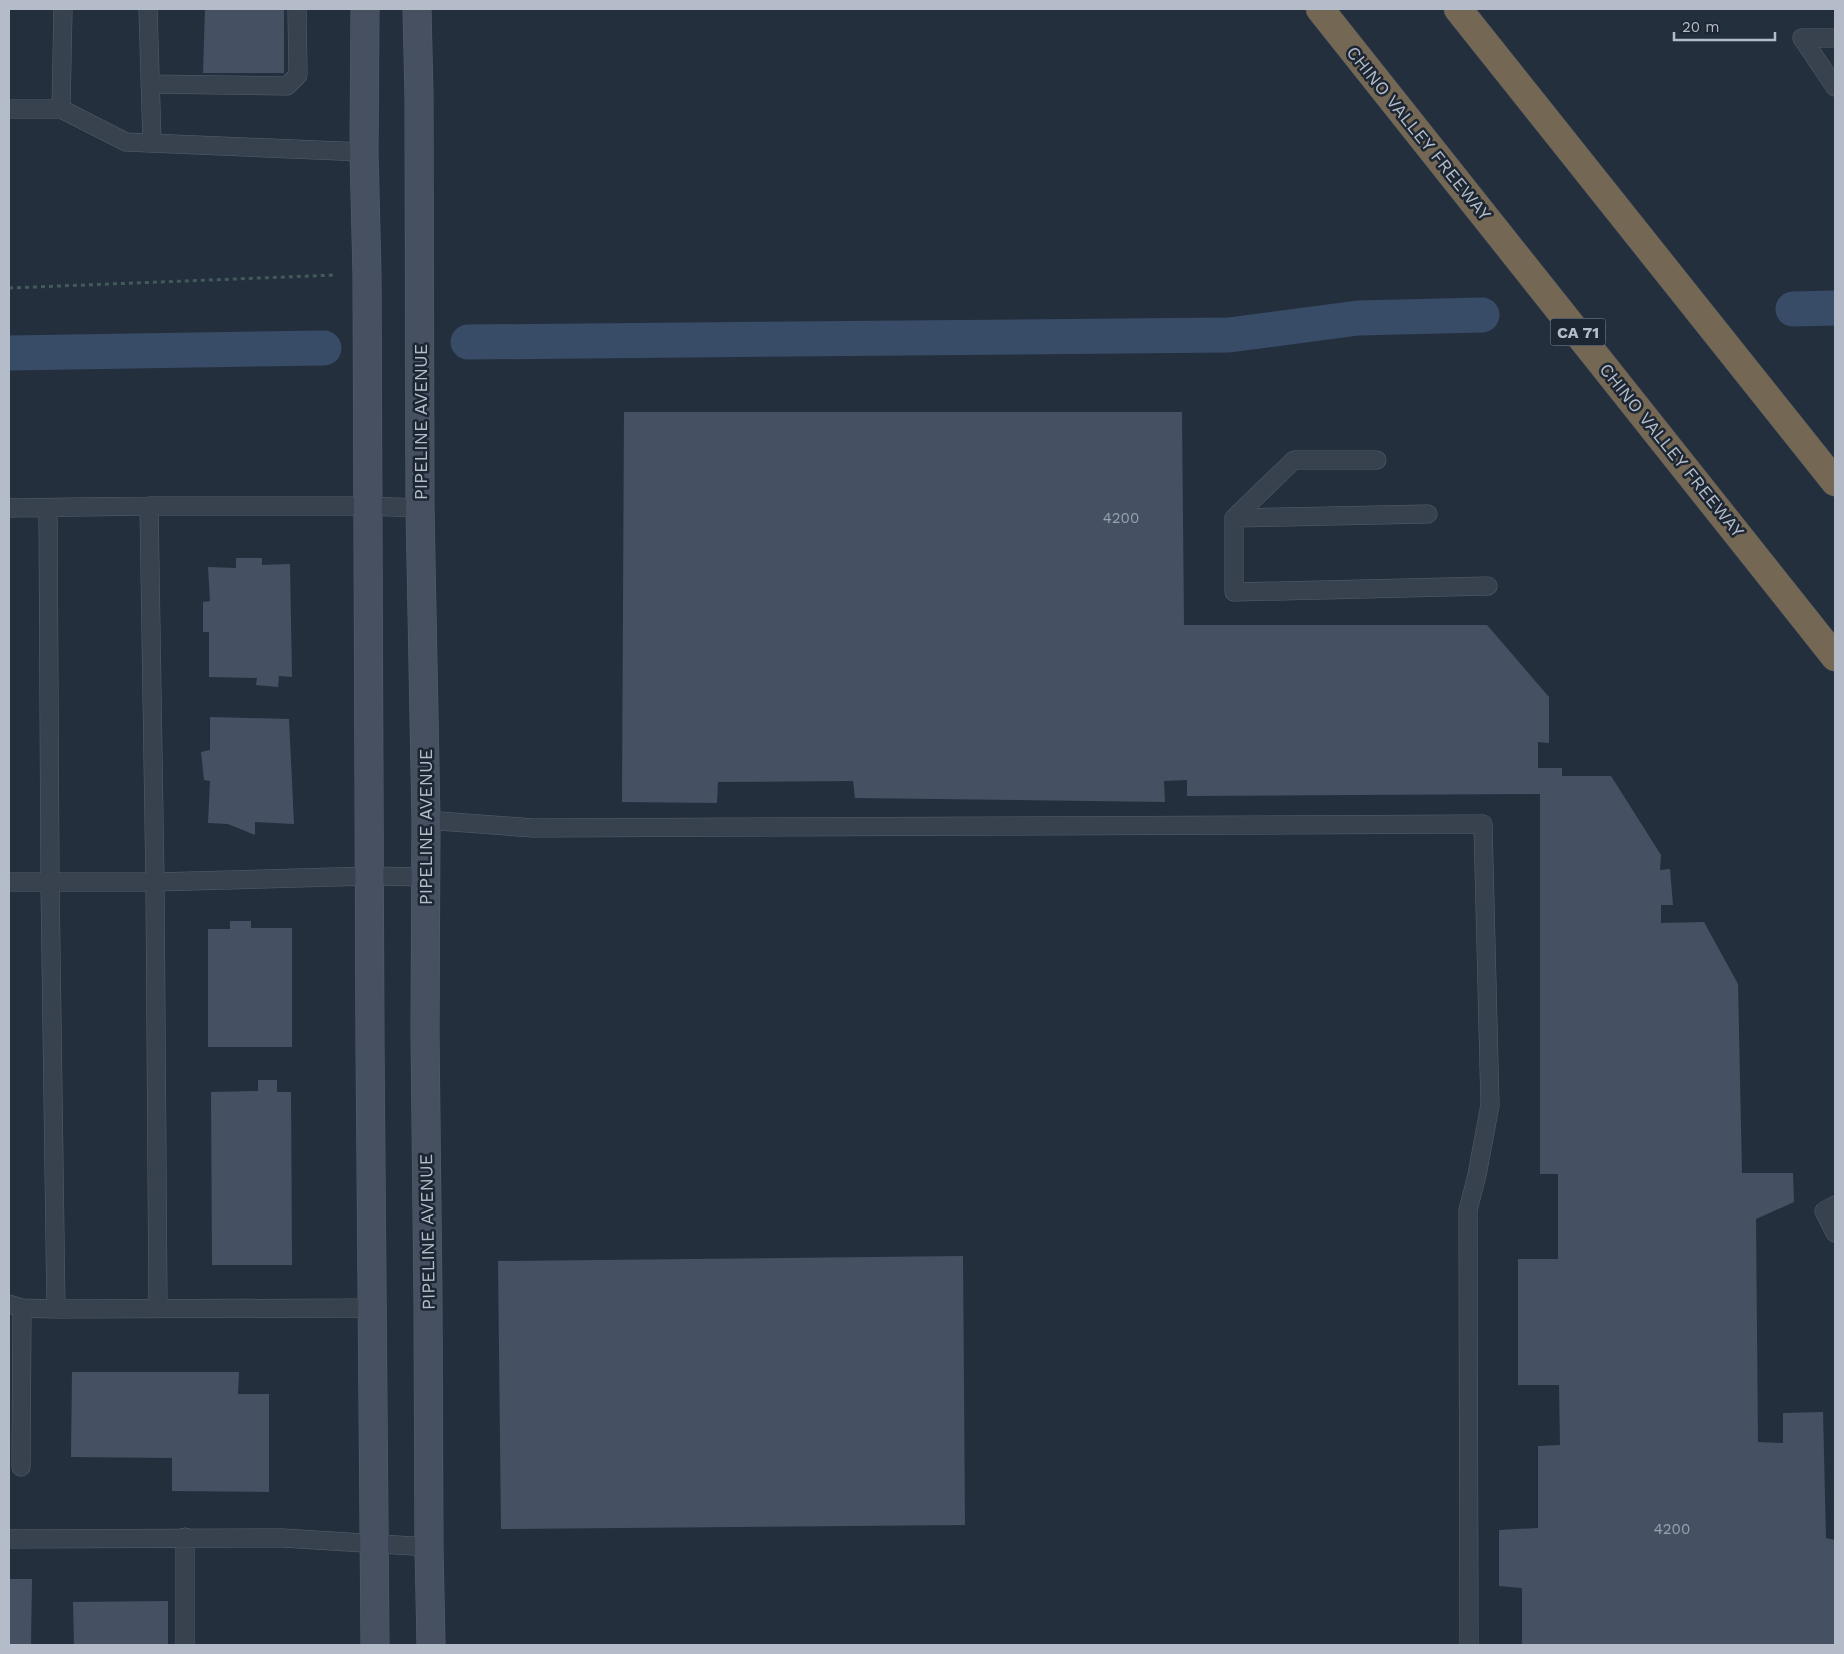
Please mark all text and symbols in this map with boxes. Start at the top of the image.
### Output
scale bar [1674,10,1775,42]
text: 20 m [1682,18,1720,36]
street label: CHINO VALLEY FREEWAY [1342,42,1496,225]
road number: CA 71 [1550,318,1606,346]
street label: PIPELINE AVENUE [410,344,431,500]
street label: CHINO VALLEY FREEWAY [1595,359,1749,542]
house number: 4200 [1103,509,1139,527]
street label: PIPELINE AVENUE [415,749,436,905]
street label: PIPELINE AVENUE [415,1154,439,1310]
house number: 4200 [1654,1520,1690,1538]

